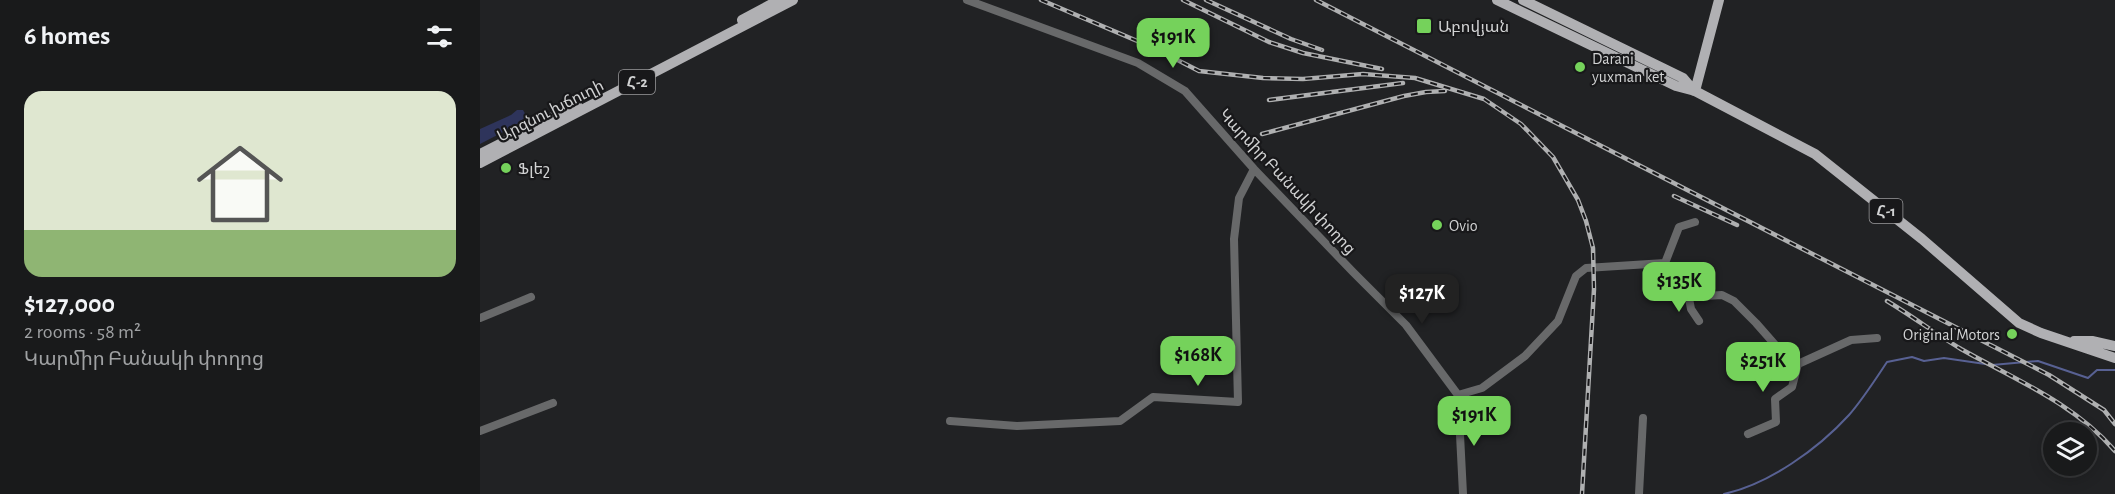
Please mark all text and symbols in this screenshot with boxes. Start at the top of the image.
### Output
marker: Աբովյան [1415,17,1433,35]
pin: $191K [1131,18,1215,69]
place label: Աբովյան [1438,19,1509,36]
icon: filters [423,20,456,53]
text: 6 homes [24,23,110,49]
text: $191K [1151,27,1195,47]
place label: Darani yuxman ket [1591,51,1664,86]
marker: Darani yuxman ket [1573,60,1587,74]
road number: Հ-2 [619,70,655,94]
street label: Արզնու խճուղի [495,77,607,145]
street label: Կարմիր Բանակի փողոց [1215,106,1359,258]
icon: home [186,130,294,238]
marker: Ֆլեշ [499,161,513,175]
place label: Ֆլեշ [518,161,550,178]
road number: Հ-1 [1870,199,1902,223]
marker: Ovio [1430,218,1444,232]
place label: Ovio [1449,218,1478,234]
pin: $135K [1637,262,1721,313]
text: $135K [1656,271,1702,291]
pin: $127K [1380,274,1464,325]
text: $127K [1399,283,1445,303]
text: $127,000 [24,291,115,317]
text: 2 rooms · 58 m² [24,322,141,342]
place label: Original Motors [1903,327,2000,343]
marker: Original Motors [2005,327,2019,341]
pin: $168K [1156,336,1240,387]
pin: $251K [1721,342,1805,393]
text: $168K [1174,345,1222,365]
text: Կարմիր Բանակի փողոց [24,349,264,369]
text: $251K [1740,351,1786,371]
pin: $191K [1432,396,1516,447]
text: $191K [1452,405,1496,425]
map controls [2043,422,2097,476]
button: layers [2043,422,2097,476]

